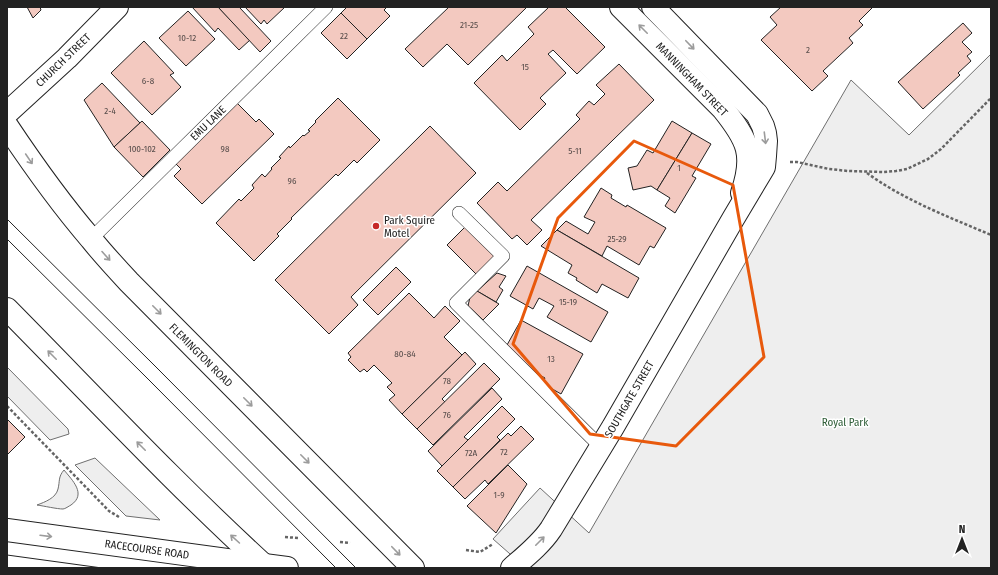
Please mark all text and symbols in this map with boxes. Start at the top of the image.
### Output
house number: 21-25 [460,20,478,30]
one-way arrow [638,25,648,34]
street label: CHURCH STREET [33,30,94,90]
house number: 22 [340,31,348,41]
house number: 10-12 [178,33,196,43]
street label: MANNINGHAM STREET [653,40,731,120]
one-way arrow [685,40,695,50]
house number: 2 [806,45,810,55]
house number: 15 [521,62,529,72]
house number: 6-8 [142,76,155,86]
street label: EMU LANE [188,103,229,144]
house number: 2-4 [104,106,116,116]
one-way arrow [761,131,769,144]
house number: 100-102 [128,144,156,154]
house number: 98 [221,144,230,154]
house number: 5-11 [568,146,582,156]
one-way arrow [24,153,33,164]
house number: 1 [677,163,681,173]
house number: 96 [288,176,297,186]
place label: Park Squire Motel [384,214,435,240]
marker: Park Squire Motel [371,221,381,231]
house number: 25-29 [607,234,627,244]
one-way arrow [101,251,111,261]
house number: 15-19 [559,297,577,307]
one-way arrow [152,305,162,315]
street label: FLEMINGTON ROAD [166,321,235,390]
house number: 80-84 [394,349,416,359]
one-way arrow [47,350,57,360]
house number: 13 [547,354,555,364]
street label: SOUTHGATE STREET [602,358,657,440]
house number: 78 [443,376,451,386]
one-way arrow [243,397,253,407]
house number: 76 [443,410,451,420]
park label: Royal Park [822,416,869,429]
one-way arrow [136,441,146,451]
house number: 72 [500,447,508,457]
house number: 72A [465,448,477,458]
one-way arrow [300,454,310,464]
house number: 1-9 [493,490,505,500]
north arrow [942,519,982,559]
text: N [959,523,965,536]
one-way arrow [39,532,52,539]
one-way arrow [230,534,240,543]
street label: RACECOURSE ROAD [104,537,190,562]
one-way arrow [535,537,545,546]
one-way arrow [392,546,401,556]

